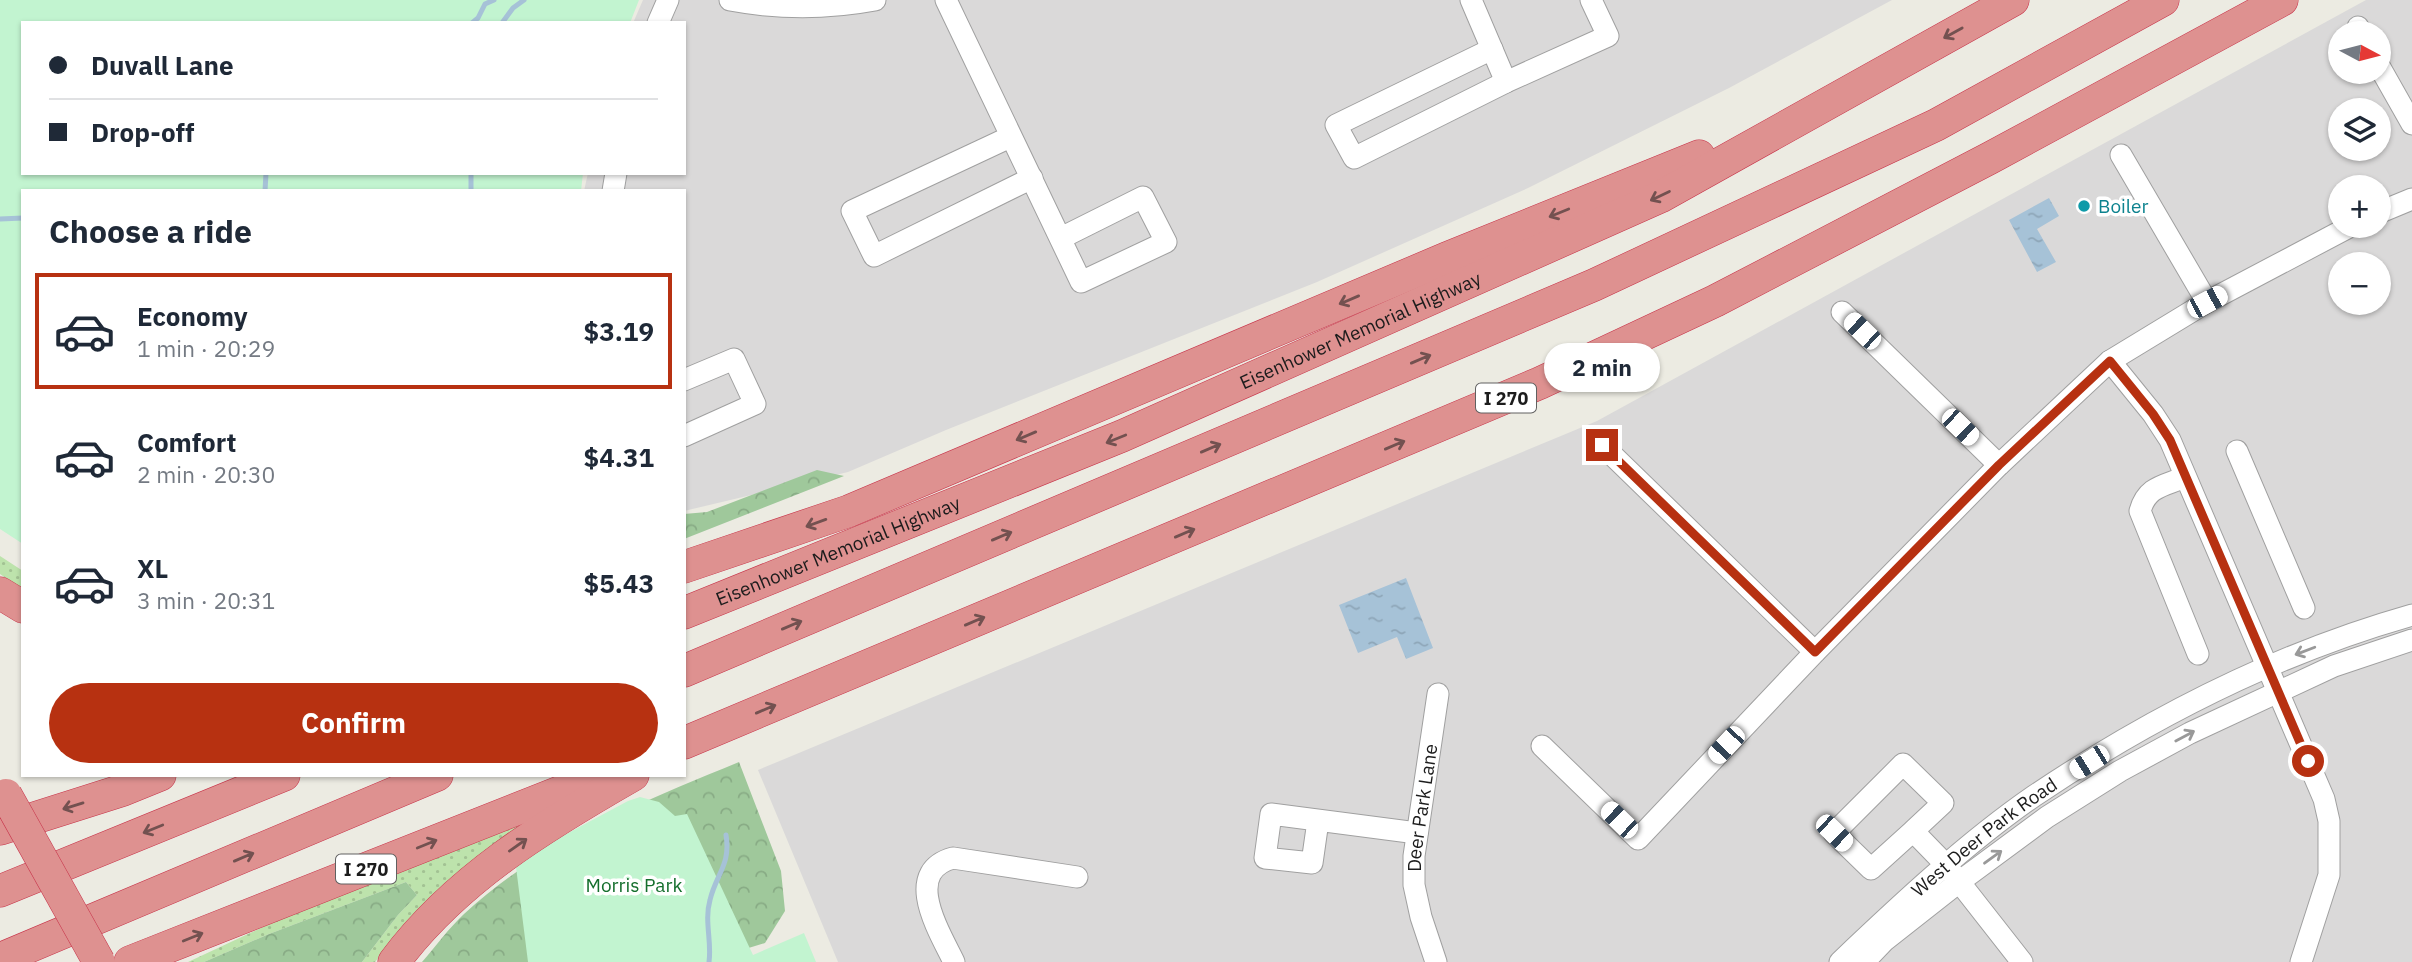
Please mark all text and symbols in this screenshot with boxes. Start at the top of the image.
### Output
north arrow [2328,21,2390,84]
map controls [2328,21,2391,315]
one-way arrow [1944,26,1964,40]
text: Duvall Lane [91,48,234,82]
button: layers [2328,98,2391,161]
text: Drop-off [91,115,194,149]
button: + [2328,175,2391,238]
one-way arrow [1650,190,1671,204]
place label: Boiler [2098,194,2148,218]
marker: Boiler [2076,198,2092,214]
one-way arrow [1549,207,1570,220]
text: Choose a ride [49,210,252,252]
button: − [2328,252,2391,315]
street label: Eisenhower Memorial Highway [1236,266,1485,394]
car [2184,283,2231,321]
one-way arrow [1338,294,1360,307]
text: Economy [137,299,248,333]
icon: car [53,300,116,363]
car [1840,309,1885,353]
text: $3.19 [584,314,654,348]
text: 1 min · 20:29 [137,333,275,363]
callout: 2 min [1544,344,1660,392]
one-way arrow [1409,352,1431,365]
text: 2 min [1572,352,1632,382]
road number: I 270 [1476,384,1536,412]
car [1938,405,1983,449]
text: Comfort [137,425,236,459]
icon: car [53,426,116,489]
route end [1586,429,1618,461]
one-way arrow [1016,430,1038,443]
one-way arrow [1106,433,1127,446]
one-way arrow [1383,437,1405,450]
text: $4.31 [584,440,654,474]
one-way arrow [1200,440,1221,453]
text: 2 min · 20:30 [137,459,275,489]
street label: Eisenhower Memorial Highway [712,490,964,611]
one-way arrow [806,518,828,530]
one-way arrow [1174,526,1195,539]
one-way arrow [990,529,1012,542]
text: XL [137,551,168,585]
icon: car [53,552,116,615]
text: $5.43 [584,566,654,600]
text: 3 min · 20:31 [137,585,275,615]
one-way arrow [964,614,986,627]
one-way arrow [781,618,802,631]
one-way arrow [2295,645,2317,658]
button: Confirm [49,683,658,763]
one-way arrow [754,702,776,715]
car [1704,722,1749,768]
one-way arrow [2174,728,2195,742]
street label: Deer Park Lane [1402,742,1442,872]
car [2066,742,2113,782]
route start [2292,745,2324,777]
street label: West Deer Park Road [1906,772,2061,902]
car [1597,798,1642,842]
one-way arrow [62,800,84,813]
car [1812,811,1857,855]
one-way arrow [142,823,164,836]
one-way arrow [416,837,438,850]
one-way arrow [508,838,527,852]
one-way arrow [233,850,254,863]
one-way arrow [1983,850,2002,864]
road number: I 270 [336,854,396,884]
park label: Morris Park [586,873,682,897]
one-way arrow [182,929,203,942]

